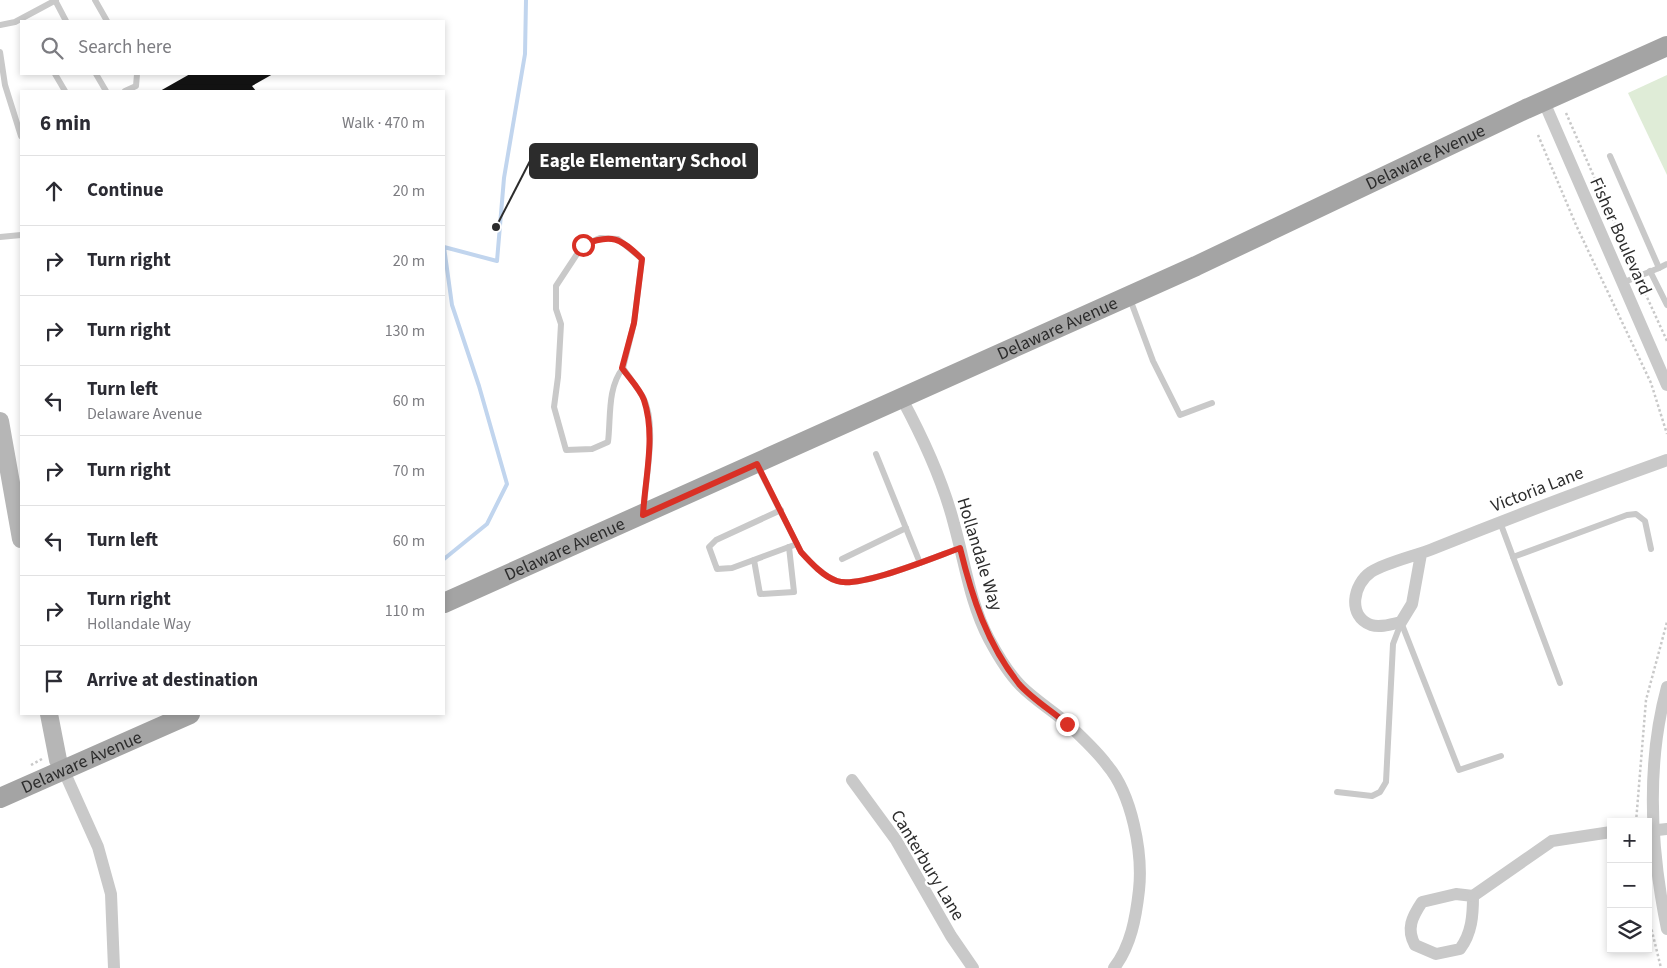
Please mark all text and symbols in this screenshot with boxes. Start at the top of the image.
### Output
search box [20,20,445,75]
icon: search [38,34,66,62]
text: Search here [78,34,172,61]
text: 6 min [40,108,91,138]
text: Walk · 470 m [342,112,425,134]
street label: Delaware Avenue [1362,118,1490,197]
callout: Eagle Elementary School [530,144,757,178]
text: Eagle Elementary School [539,148,747,175]
street label: Fisher Boulevard [1583,173,1658,299]
icon: ahead [40,177,68,205]
text: Continue [87,177,164,204]
text: 20 m [393,180,425,202]
route start [572,234,595,257]
icon: right [40,247,68,275]
text: Turn right [87,247,171,274]
text: 20 m [393,250,425,272]
street label: Delaware Avenue [993,291,1122,367]
icon: right [40,317,68,345]
text: Turn right [87,317,171,344]
text: 130 m [385,320,425,342]
text: Turn left [87,376,158,403]
icon: left [40,387,68,415]
text: 60 m [393,390,425,412]
text: Delaware Avenue [87,403,202,425]
icon: right [40,457,68,485]
text: Turn right [87,457,171,484]
text: 70 m [393,460,425,482]
street label: Victoria Lane [1487,460,1587,519]
street label: Hollandale Way [950,494,1009,614]
street label: Delaware Avenue [500,512,629,587]
icon: left [40,527,68,555]
text: Turn left [87,527,158,554]
text: 60 m [393,530,425,552]
text: Turn right [87,586,171,613]
icon: right [40,597,68,625]
text: 110 m [385,600,425,622]
text: Hollandale Way [87,613,191,635]
icon: arrive [40,667,68,695]
text: Arrive at destination [87,667,258,694]
route end [1056,713,1079,736]
street label: Delaware Avenue [17,725,146,800]
street label: Canterbury Lane [885,805,971,925]
map controls [1607,818,1652,953]
button: + [1607,818,1652,863]
button: − [1607,863,1652,908]
button: layers [1607,908,1652,953]

